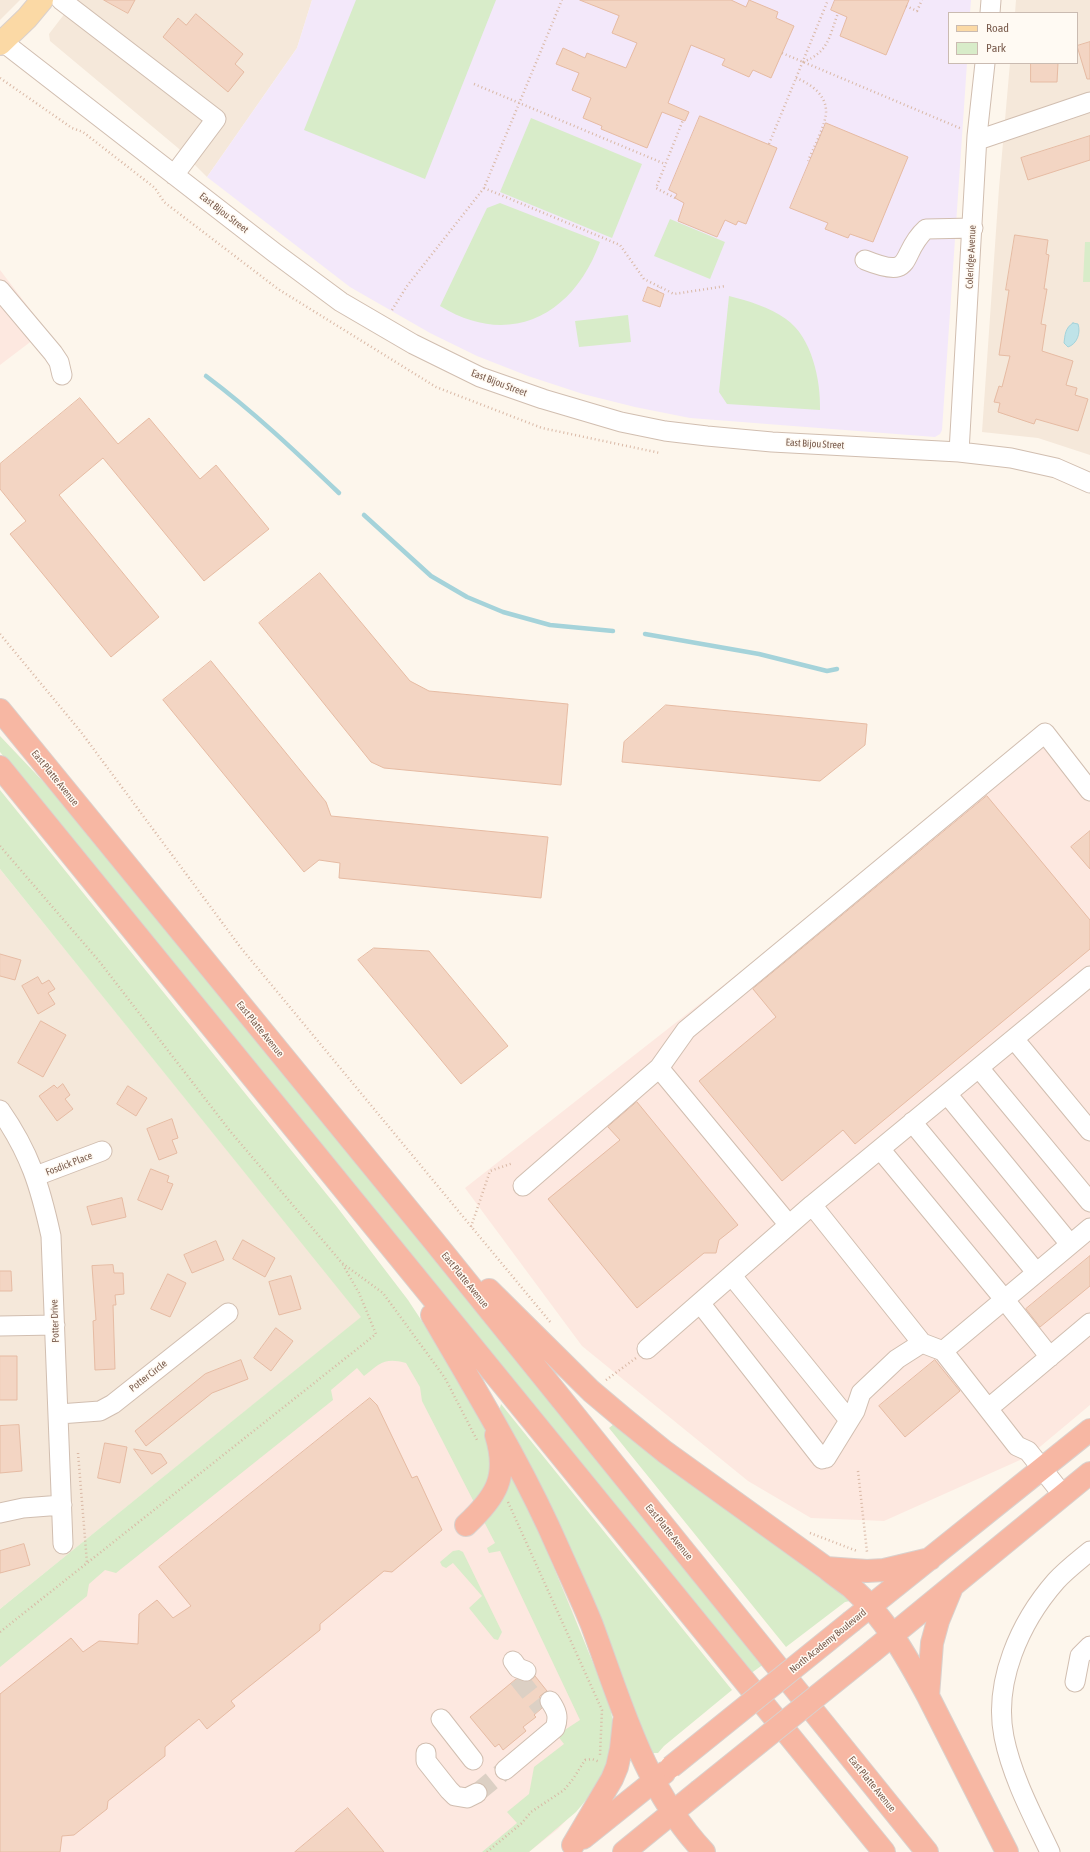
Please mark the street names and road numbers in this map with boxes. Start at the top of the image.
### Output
street label: East Bijou Street [197,190,251,236]
street label: Coleridge Avenue [963,225,979,289]
street label: East Bijou Street [469,367,529,399]
street label: East Bijou Street [785,436,845,452]
street label: East Platte Avenue [29,748,81,808]
street label: East Platte Avenue [234,999,286,1059]
street label: Fosdick Place [44,1150,94,1178]
street label: East Platte Avenue [439,1250,491,1310]
street label: Potter Drive [48,1299,62,1343]
street label: Potter Circle [127,1358,169,1394]
street label: East Platte Avenue [643,1502,695,1562]
street label: North Academy Boulevard [787,1606,869,1676]
street label: East Platte Avenue [846,1754,898,1814]

